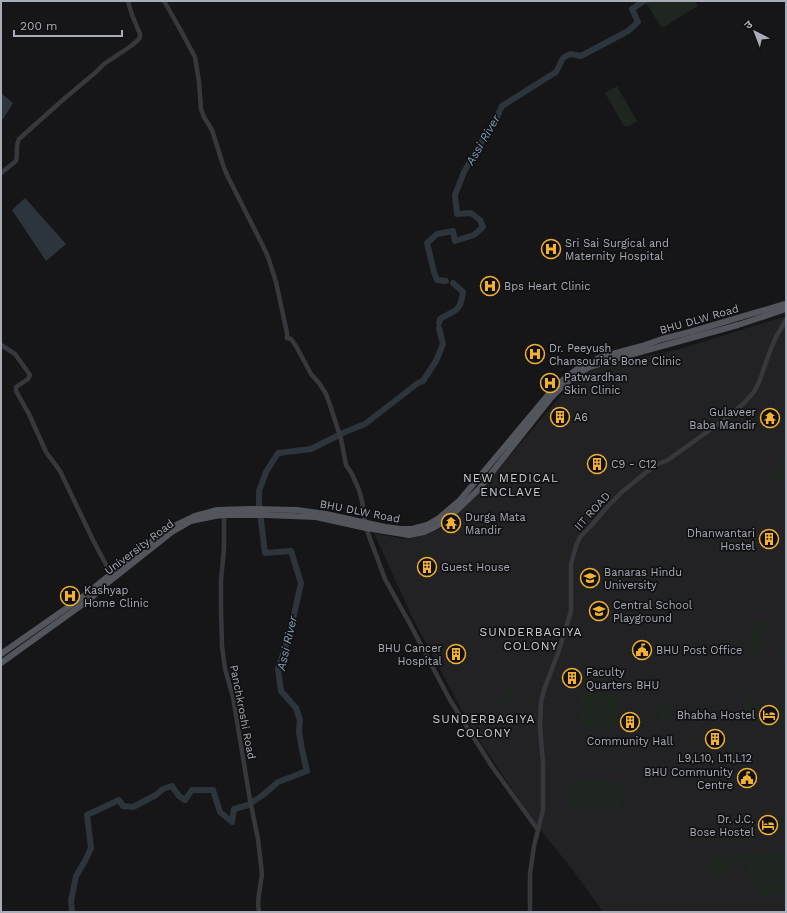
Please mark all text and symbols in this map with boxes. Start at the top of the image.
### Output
scale bar [14,12,122,38]
north arrow [735,12,775,52]
text: उ [742,18,756,32]
text: 200 m [20,19,57,33]
water label: Assi River [463,111,504,168]
place label: Sri Sai Surgical and Maternity Hospital [565,237,669,263]
hospital icon: Sri Sai Surgical and Maternity Hospital [540,238,562,260]
hospital icon: Bps Heart Clinic [479,275,501,297]
place label: Bps Heart Clinic [504,280,590,293]
street label: BHU DLW Road [658,302,740,337]
place label: Dr. Peeyush Chansouria's Bone Clinic [549,342,681,368]
hospital icon: Dr. Peeyush Chansouria's Bone Clinic [524,343,546,365]
place label: Patwardhan Skin Clinic [564,371,628,397]
hospital icon: Patwardhan Skin Clinic [539,372,561,394]
building icon: A6 [549,406,571,428]
place label: Gulaveer Baba Mandir [689,406,757,432]
temple icon: Gulaveer Baba Mandir [759,407,781,429]
place label: A6 [574,411,588,424]
building icon: C9 - C12 [586,453,608,475]
place label: C9 - C12 [611,458,657,471]
district label: NEW MEDICAL ENCLAVE [463,471,559,499]
street label: IIT ROAD [572,489,613,533]
street label: BHU DLW Road [319,497,401,526]
place label: Durga Mata Mandir [465,511,526,537]
temple icon: Durga Mata Mandir [440,512,462,534]
street label: University Road [102,517,176,578]
place label: Dhanwantari Hostel [687,527,756,553]
building icon: Dhanwantari Hostel [758,528,780,550]
building icon: Guest House [416,556,438,578]
place label: Guest House [441,561,510,574]
place label: Banaras Hindu University [604,566,682,592]
school or university icon: Banaras Hindu University [579,567,601,589]
place label: Kashyap Home Clinic [84,584,149,610]
hospital icon: Kashyap Home Clinic [59,585,81,607]
place label: Central School Playground [613,599,693,625]
school or university icon: Central School Playground [588,600,610,622]
water label: Assi River [274,613,300,673]
district label: SUNDERBAGIYA COLONY [480,625,582,653]
public building icon: BHU Post Office [631,639,653,661]
place label: BHU Cancer Hospital [378,642,443,668]
building icon: BHU Cancer Hospital [445,643,467,665]
place label: BHU Post Office [656,644,742,657]
street label: Panchkroshi Road [227,664,258,760]
place label: Faculty Quarters BHU [586,666,659,692]
building icon: Faculty Quarters BHU [561,667,583,689]
hotel icon: Bhabha Hostel [758,704,780,726]
place label: Bhabha Hostel [677,709,756,722]
building icon: Community Hall [619,711,641,733]
district label: SUNDERBAGIYA COLONY [433,712,535,740]
building icon: L9,L10, L11,L12 [704,728,726,750]
place label: Community Hall [587,735,674,748]
place label: L9,L10, L11,L12 [678,752,752,765]
place label: BHU Community Centre [644,766,733,792]
public building icon: BHU Community Centre [736,767,758,789]
place label: Dr. J.C. Bose Hostel [690,813,755,839]
hotel icon: Dr. J.C. Bose Hostel [757,814,779,836]

